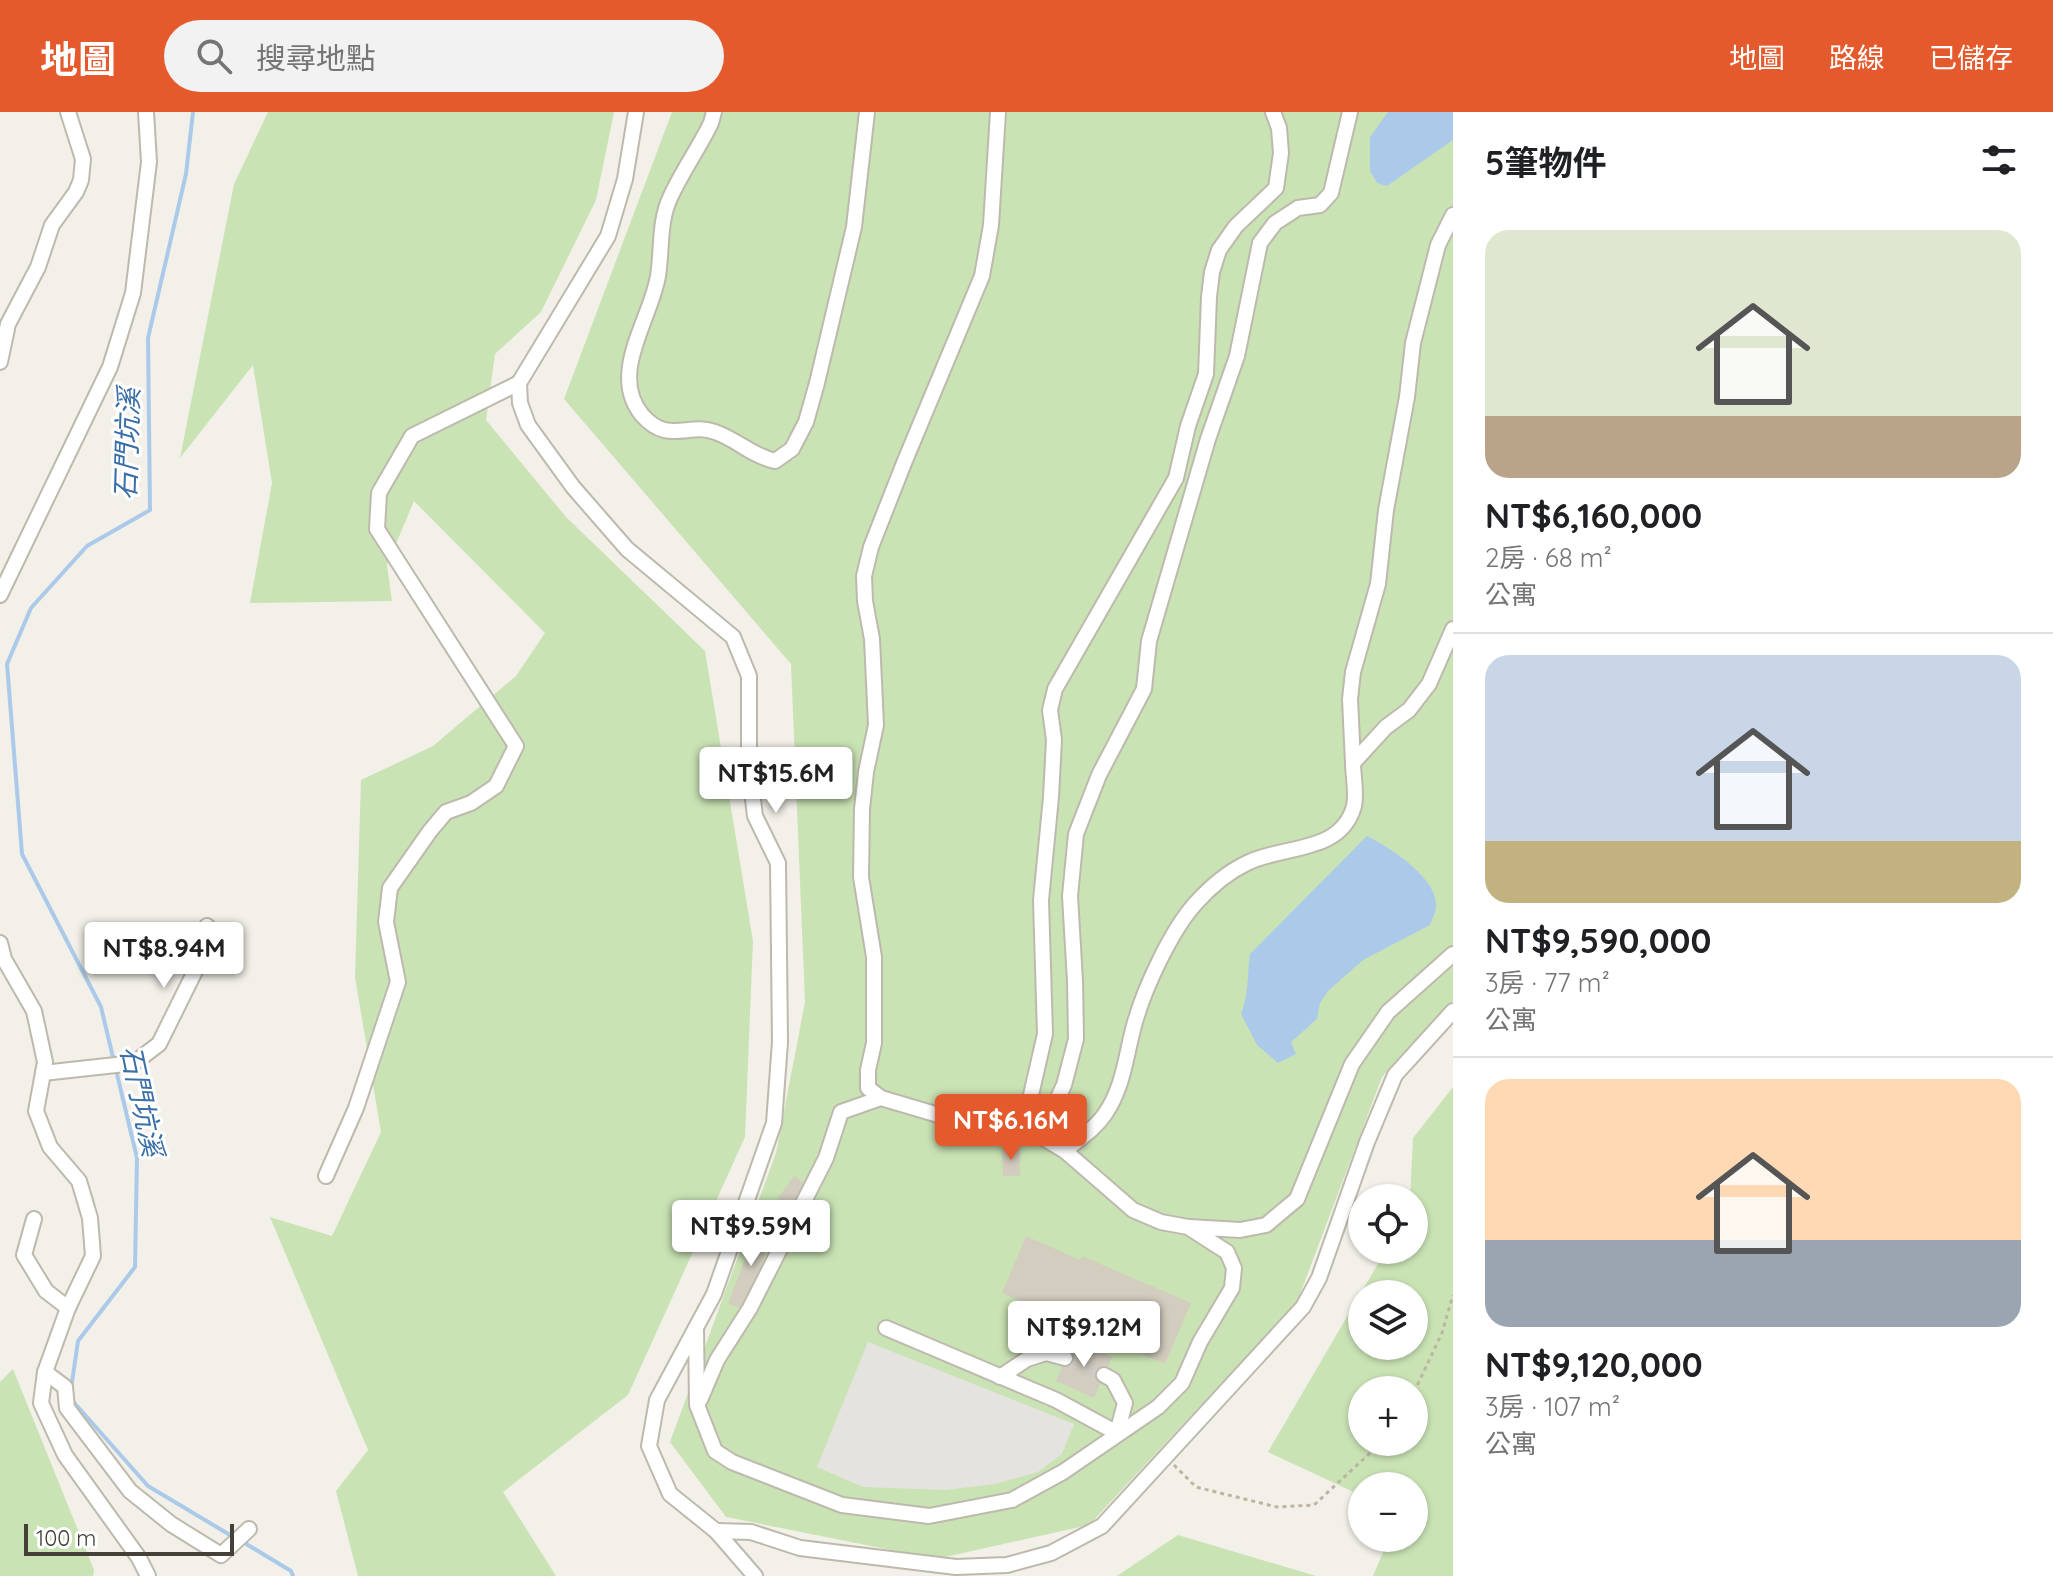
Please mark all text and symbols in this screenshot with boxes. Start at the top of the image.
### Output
search box [164,20,724,92]
icon: search [192,34,236,78]
text: 地圖 [40,35,116,83]
text: 搜尋地點 [256,39,376,77]
text: 地圖 [1729,40,1785,75]
text: 路線 [1829,40,1885,75]
text: 已儲存 [1929,40,2013,75]
icon: filters [1977,138,2021,182]
text: 5筆物件 [1485,141,1607,184]
icon: home [1681,282,1825,426]
water label: 石門坑溪 [107,383,146,501]
text: NT$6,160,000 [1485,494,1702,537]
text: 2房 · 68 m² [1485,541,1612,574]
text: 公寓 [1485,578,1537,611]
icon: home [1681,707,1825,851]
pin: NT$15.6M [693,747,859,815]
text: NT$15.6M [717,756,835,789]
text: NT$9,590,000 [1485,919,1711,962]
pin: NT$8.94M [81,922,247,990]
text: NT$8.94M [103,931,225,964]
text: 3房 · 77 m² [1485,966,1610,999]
text: 公寓 [1485,1003,1537,1036]
water label: 石門坑溪 [114,1042,172,1163]
pin: NT$6.16M [928,1094,1094,1162]
text: NT$6.16M [953,1103,1069,1136]
icon: home [1681,1131,1825,1275]
map controls [1348,1184,1428,1552]
button: locate [1348,1184,1428,1264]
pin: NT$9.59M [668,1200,834,1268]
text: NT$9.59M [690,1209,812,1242]
button: layers [1348,1280,1428,1360]
pin: NT$9.12M [1001,1301,1167,1369]
text: NT$9.12M [1026,1310,1142,1343]
text: NT$9,120,000 [1485,1343,1703,1386]
button: + [1348,1376,1428,1456]
text: 3房 · 107 m² [1485,1390,1620,1423]
text: 公寓 [1485,1427,1537,1460]
button: − [1348,1472,1428,1552]
scale bar [24,1520,234,1556]
text: 100 m [36,1524,96,1552]

